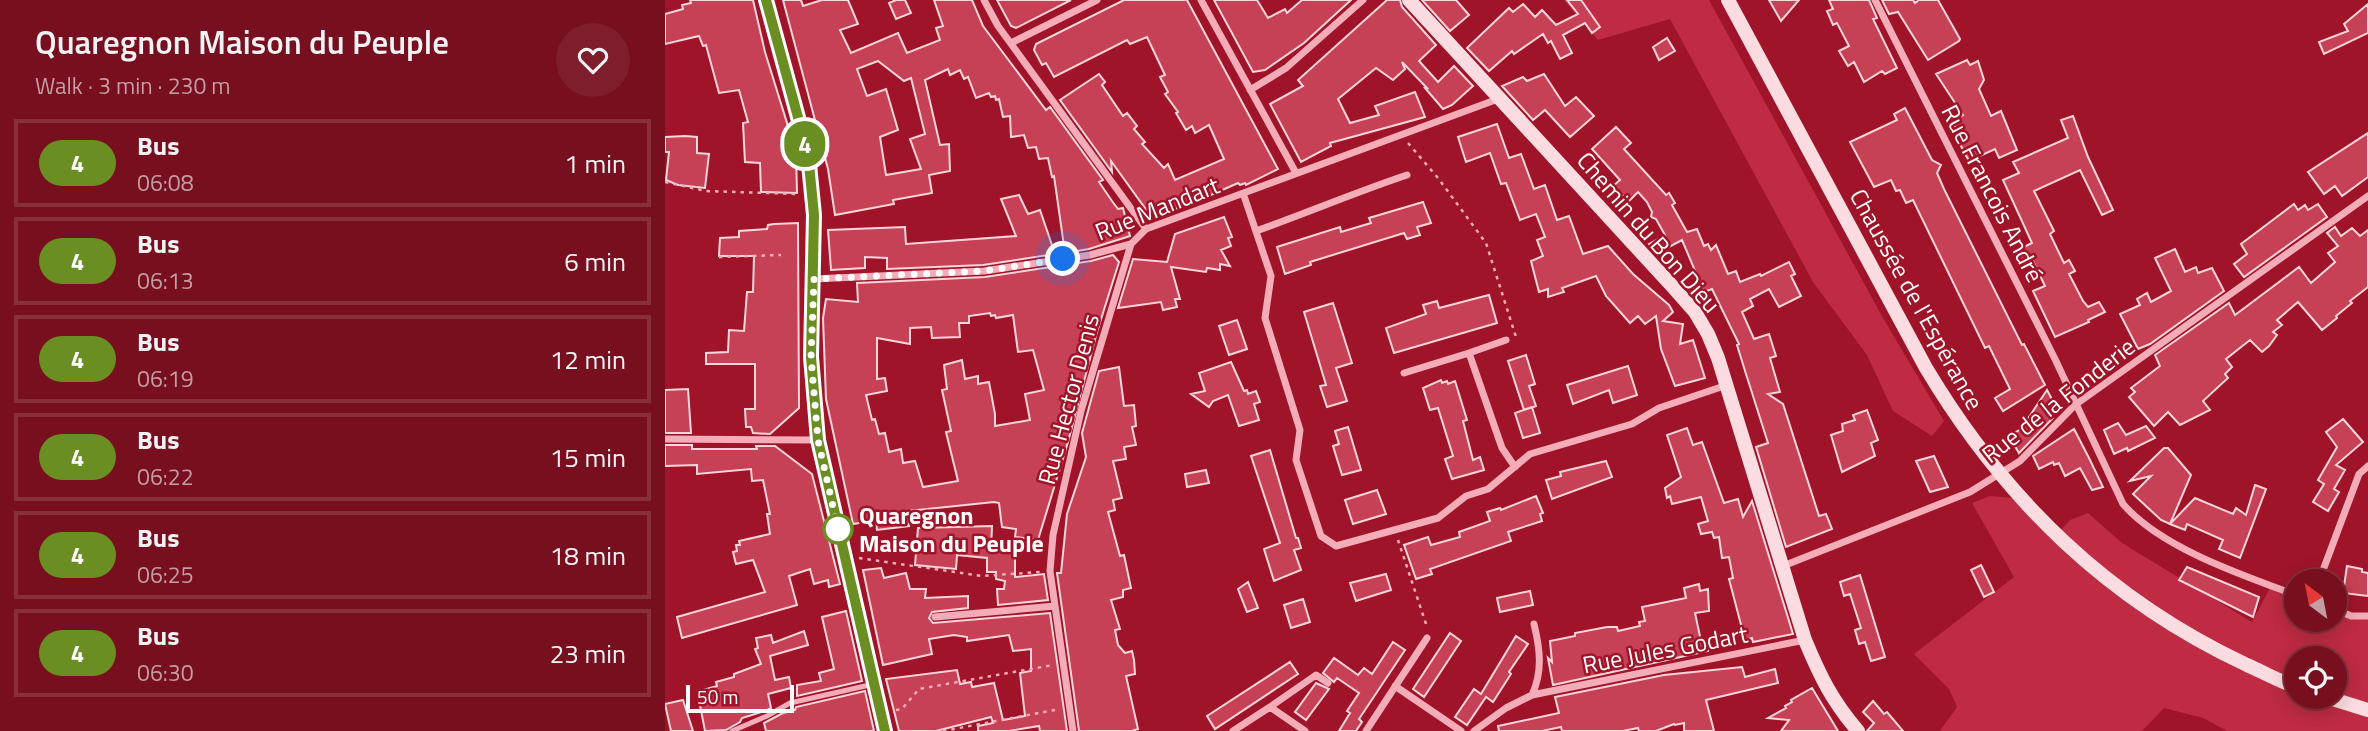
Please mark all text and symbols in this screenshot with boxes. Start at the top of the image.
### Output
text: Quaregnon Maison du Peuple [35,17,449,67]
button: heart [556,23,630,97]
text: Walk · 3 min · 230 m [35,68,231,103]
street label: Rue Francois André [1933,98,2053,288]
line badge: 4 [782,121,828,167]
text: Bus [137,126,179,165]
text: 4 [798,126,812,162]
street label: Chemin du Bon Dieu [1569,143,1729,321]
text: 1 min [564,144,626,183]
text: 4 [71,145,84,181]
text: 06:08 [137,165,194,200]
street label: Rue Mandart [1089,166,1225,249]
street label: Chaussée de l'Espérance [1841,182,1993,416]
text: Bus [137,224,179,263]
your location [1045,241,1080,276]
text: 6 min [564,242,626,281]
text: 4 [71,243,84,279]
text: 06:13 [137,263,194,298]
street label: Rue Hector Denis [1028,310,1108,488]
text: Bus [137,322,179,361]
street label: Rue de la Fonderie [1974,329,2142,471]
text: 12 min [550,340,626,379]
text: 4 [71,341,84,377]
text: 06:19 [137,361,194,396]
text: Bus [137,420,179,459]
text: 15 min [550,438,626,477]
text: 4 [71,439,84,475]
text: 06:22 [137,459,194,494]
place label: Quaregnon Maison du Peuple [859,497,1044,561]
marker: Quaregnon Maison du Peuple [823,514,853,544]
text: Bus [137,518,179,557]
text: 18 min [550,536,626,575]
text: 4 [71,537,84,573]
text: 06:25 [137,557,194,592]
north arrow [2284,569,2347,632]
map controls [2284,569,2347,709]
street label: Rue Jules Godart [1579,615,1751,683]
text: Bus [137,616,179,655]
text: 23 min [550,634,626,673]
text: 4 [71,635,84,671]
button: locate [2284,646,2347,709]
text: 06:30 [137,655,194,690]
scale bar [686,682,795,714]
text: 50 m [697,682,738,711]

